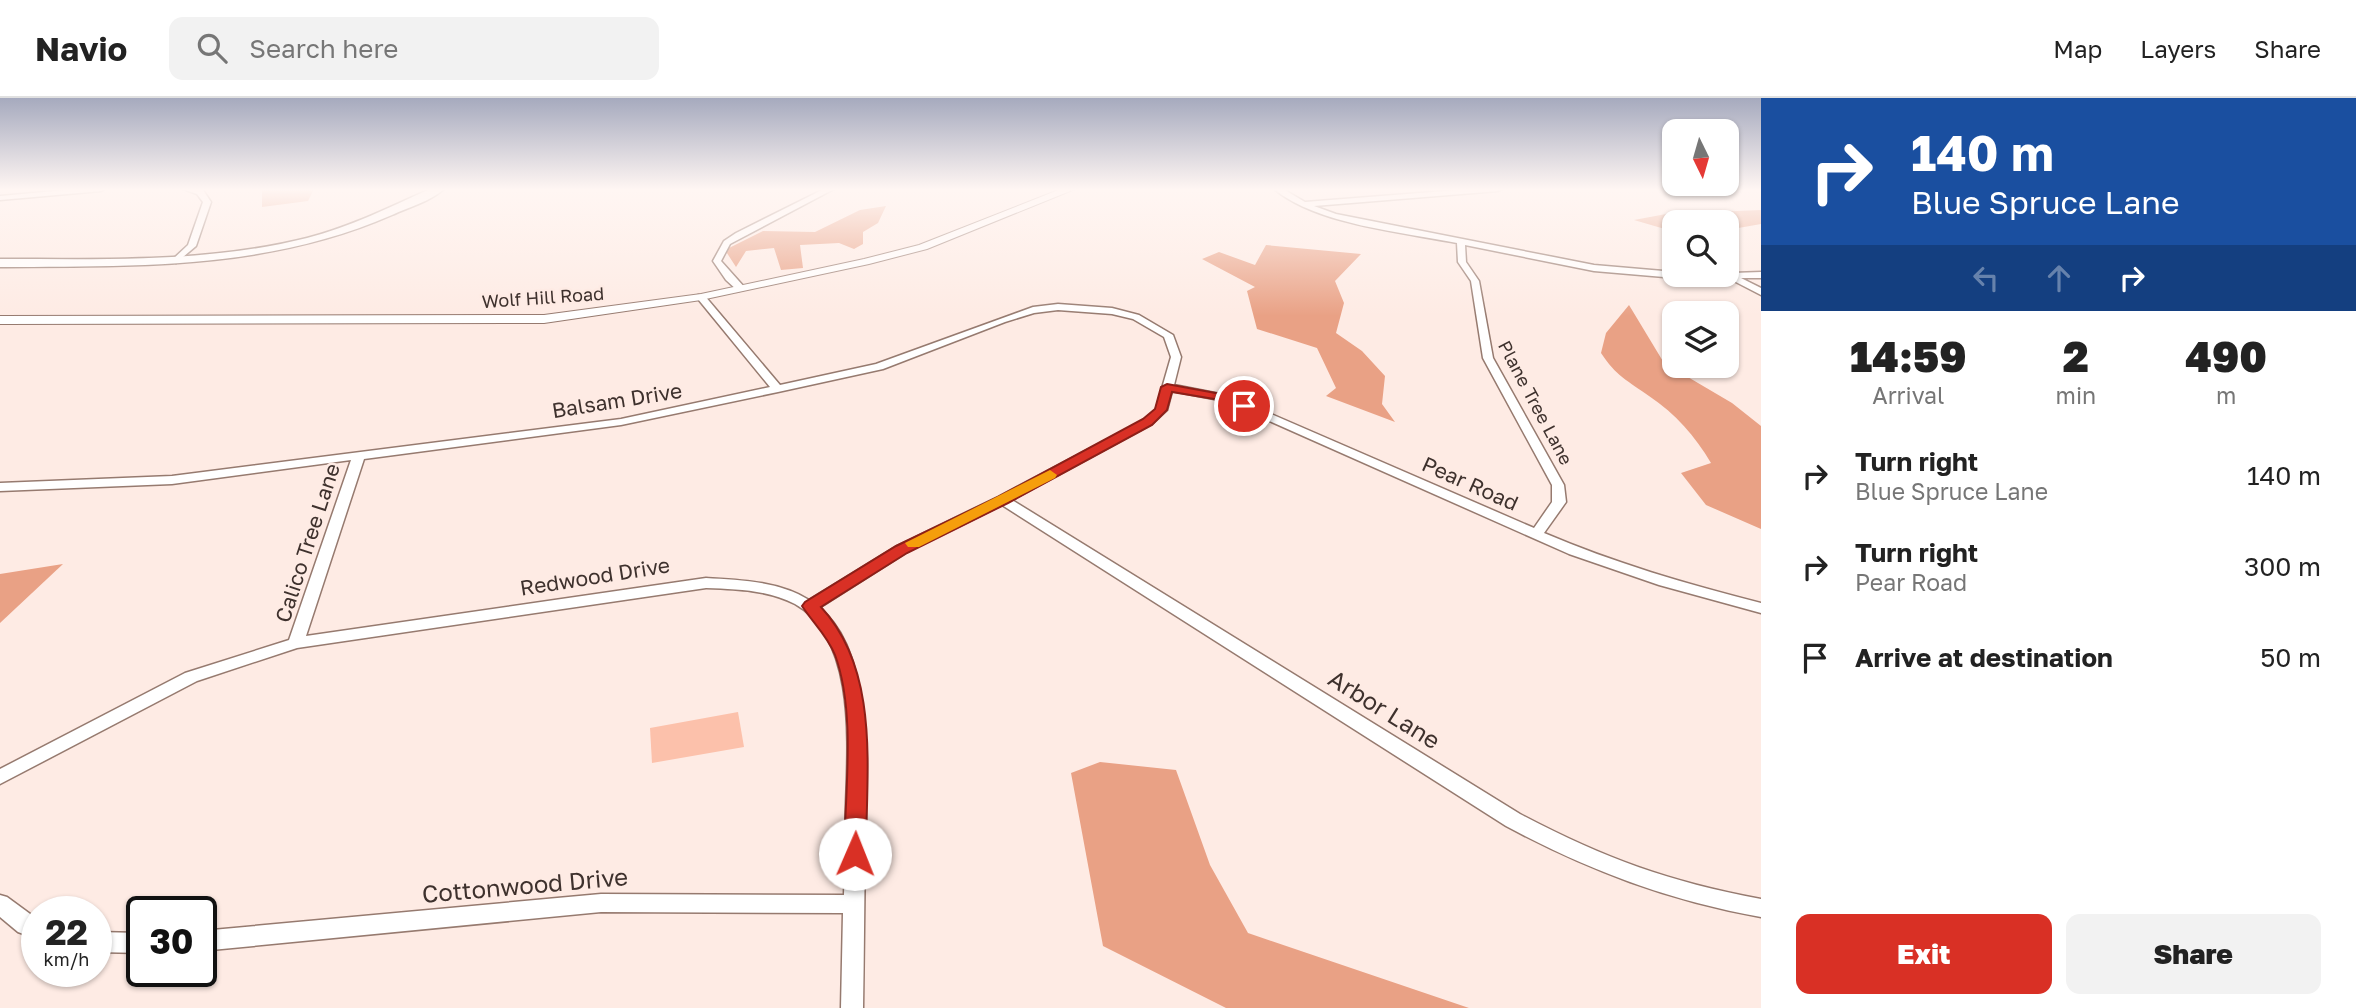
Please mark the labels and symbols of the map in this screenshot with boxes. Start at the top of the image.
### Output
north arrow [1662,119,1740,196]
street label: Wolf Hill Road [481,282,605,312]
street label: Plane Tree Lane [1494,337,1578,468]
pin [1214,376,1274,436]
street label: Balsam Drive [550,377,684,423]
street label: Pear Road [1418,450,1523,516]
street label: Calico Tree Lane [269,460,345,625]
street label: Redwood Drive [518,551,672,601]
street label: Arbor Lane [1324,663,1446,754]
position arrow [818,817,892,891]
street label: Cottonwood Drive [421,861,629,908]
speed limit sign: 30 [126,896,217,987]

